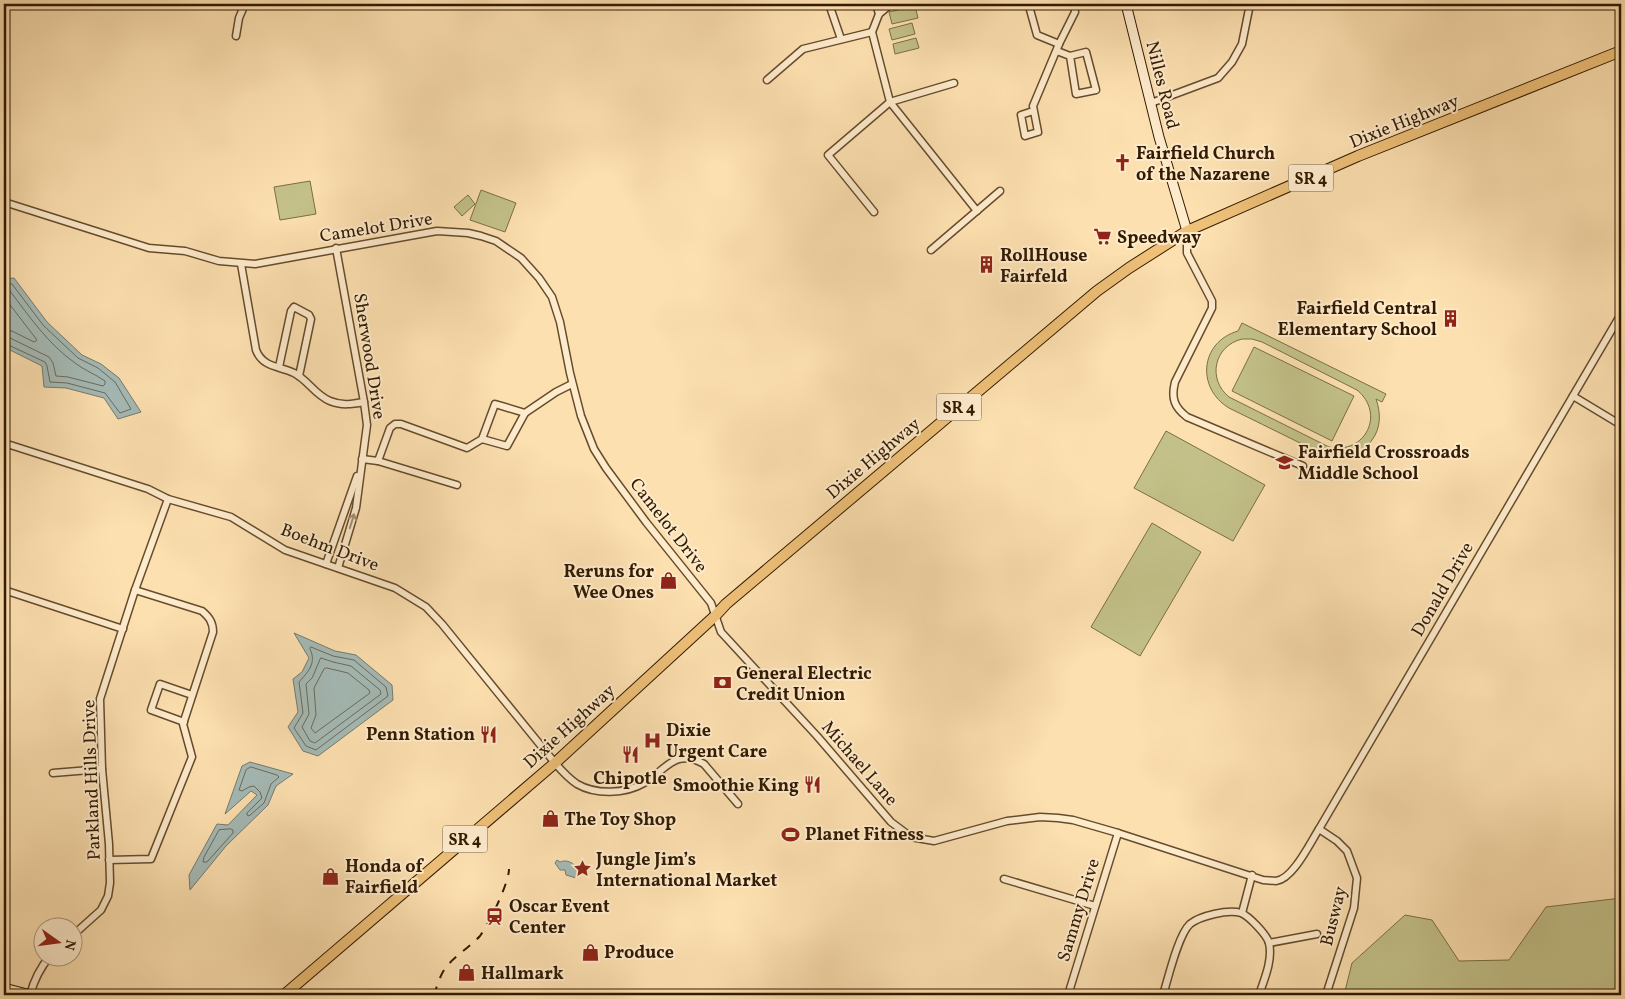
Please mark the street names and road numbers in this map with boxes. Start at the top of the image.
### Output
street label: Nilles Road [1139,39,1185,132]
street label: Dixie Highway [1346,89,1463,156]
road number: SR 4 [1288,164,1334,192]
street label: Camelot Drive [318,207,434,250]
street label: Sherwood Drive [346,291,391,421]
road number: SR 4 [936,394,982,421]
street label: Dixie Highway [822,412,927,506]
street label: Camelot Drive [623,473,713,579]
street label: Boehm Drive [277,518,382,579]
street label: Donald Drive [1406,538,1481,642]
street label: Dixie Highway [519,679,622,775]
street label: Parkland Hills Drive [77,699,108,861]
street label: Michael Lane [815,716,903,812]
road number: SR 4 [442,826,488,852]
street label: Sammy Drive [1052,856,1107,965]
street label: Busway [1315,884,1354,949]

